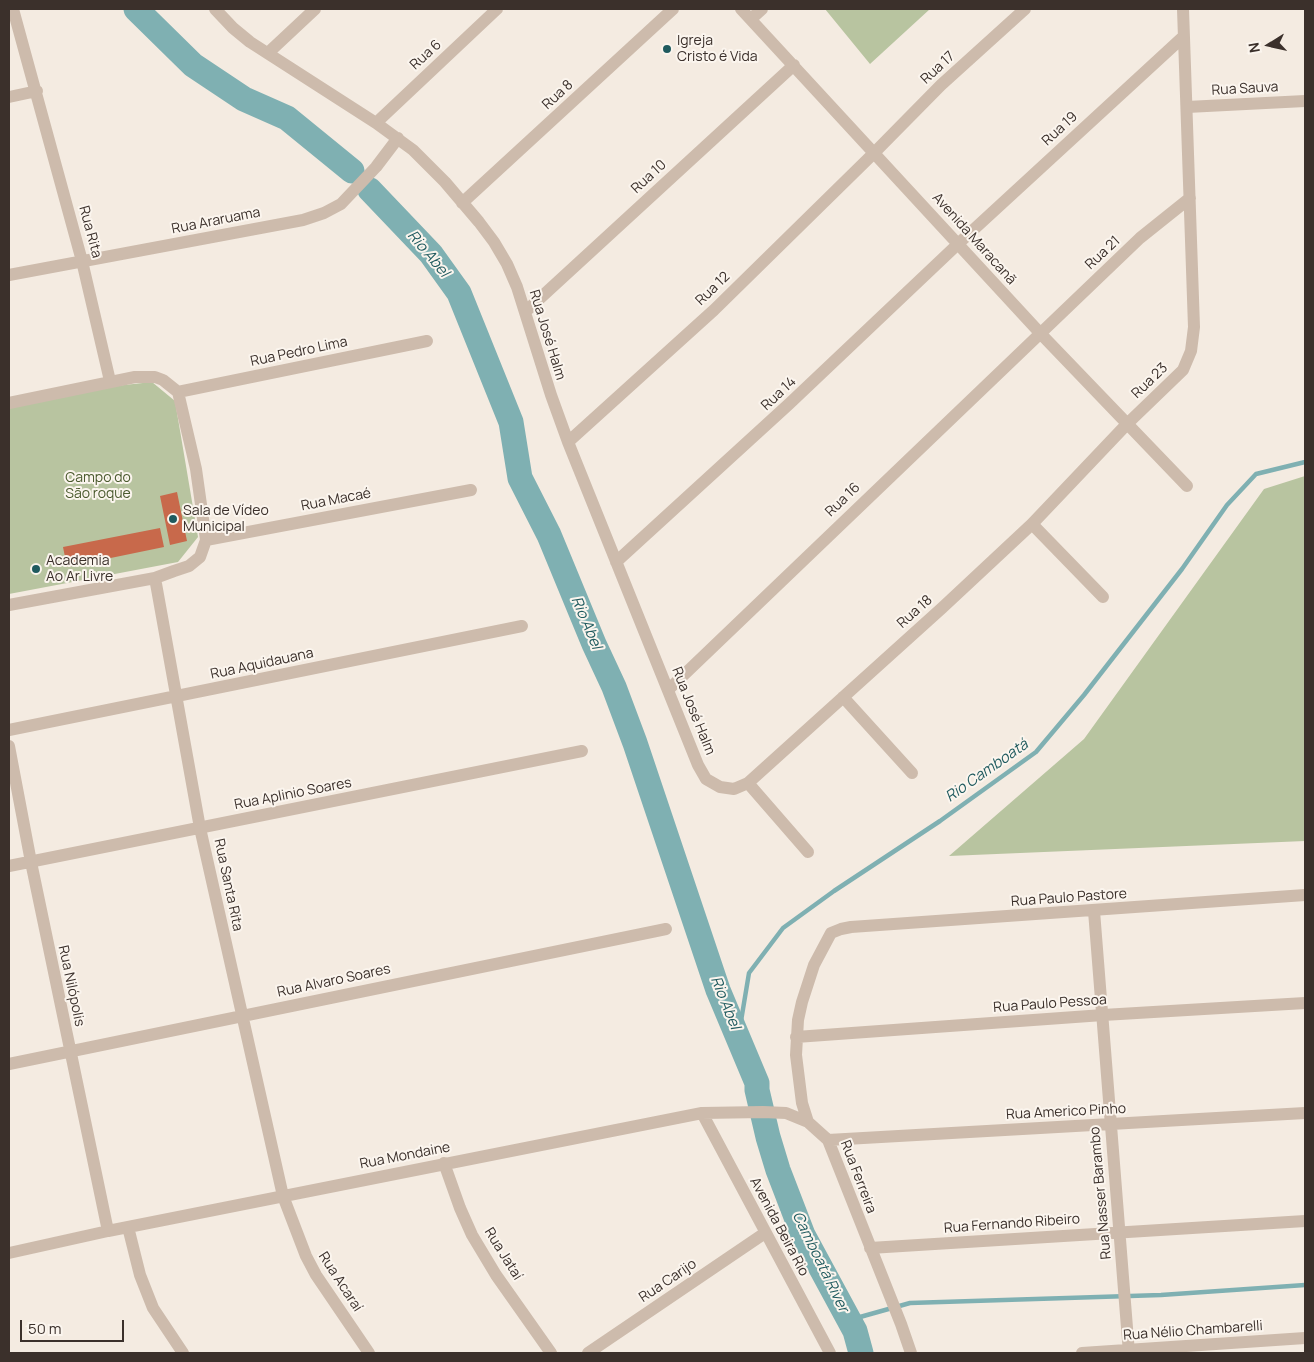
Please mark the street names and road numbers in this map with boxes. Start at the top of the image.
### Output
street label: Rua 6 [407,36,445,74]
street label: Rua 17 [918,48,958,88]
street label: Rua 8 [539,77,577,113]
street label: Rua Sauva [1211,79,1279,99]
street label: Rua 19 [1039,109,1081,149]
street label: Rua 10 [628,157,670,197]
street label: Avenida Maracanã [929,190,1019,288]
street label: Rua Rita [75,204,105,260]
street label: Rua Araruama [170,204,262,238]
street label: Rua 21 [1082,233,1124,273]
street label: Rua 12 [692,269,734,309]
street label: Rua José Halm [525,288,569,382]
street label: Rua Pedro Lima [249,334,349,370]
street label: Rua 23 [1129,360,1171,402]
street label: Rua 14 [758,374,800,414]
street label: Rua 16 [822,479,864,521]
street label: Rua Macaé [300,485,372,515]
street label: Rua 18 [894,592,936,632]
street label: Rua Aquidauana [209,645,315,683]
street label: Rua José Halm [668,665,718,757]
street label: Rua Aplinio Soares [233,774,353,814]
street label: Rua Santa Rita [210,837,246,933]
street label: Rua Paulo Pastore [1010,886,1128,910]
street label: Rua Nilópolis [54,944,88,1028]
street label: Rua Alvaro Soares [276,961,392,1001]
street label: Rua Paulo Pessoa [993,992,1107,1016]
street label: Rua Americo Pinho [1006,1100,1126,1124]
street label: Rua Nasser Barambo [1087,1126,1115,1260]
street label: Rua Ferreira [836,1138,880,1216]
street label: Rua Mondaine [358,1139,452,1173]
street label: Avenida Beira Rio [746,1175,812,1279]
street label: Rua Fernando Ribeiro [943,1211,1081,1237]
street label: Rua Jataí [480,1225,526,1283]
street label: Rua Acaraí [314,1249,366,1315]
street label: Rua Carijo [636,1256,700,1306]
street label: Rua Nélio Chambarelli [1123,1318,1263,1344]

